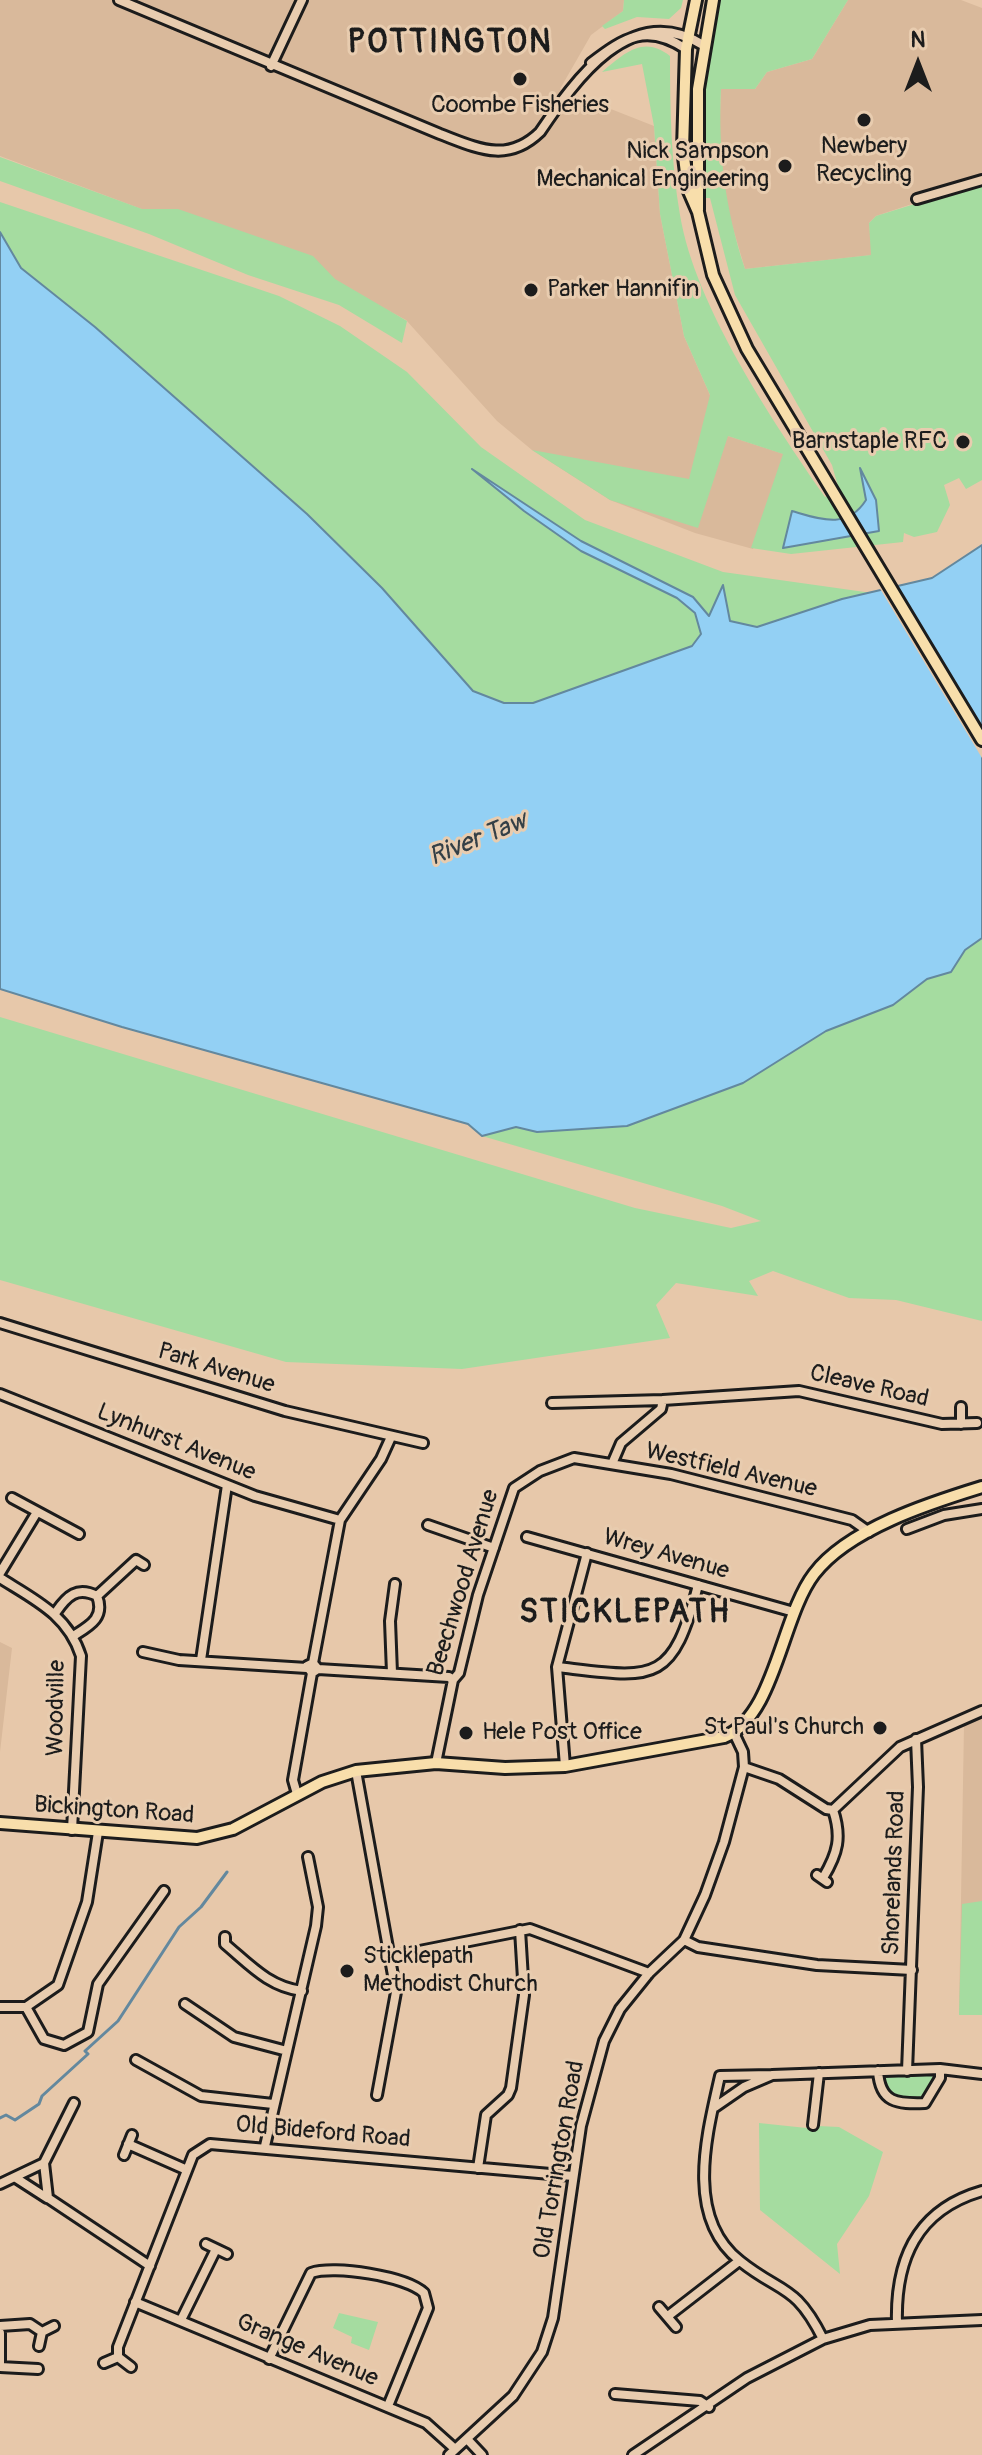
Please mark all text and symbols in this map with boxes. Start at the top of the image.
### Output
north arrow [878,24,958,104]
district label: POTTINGTON [347,25,553,63]
text: N [911,26,925,54]
marker: Coombe Fisheries [511,70,529,88]
place label: Coombe Fisheries [431,92,609,120]
marker: Newbery Recycling [855,111,873,129]
place label: Newbery Recycling [816,133,912,189]
place label: Nick Sampson Mechanical Engineering [536,138,769,194]
marker: Nick Sampson Mechanical Engineering [776,157,794,175]
place label: Parker Hannifin [547,276,699,304]
marker: Parker Hannifin [522,281,540,299]
place label: Barnstaple RFC [792,428,947,456]
marker: Barnstaple RFC [954,433,972,451]
water label: River Taw [425,806,531,874]
street label: Park Avenue [154,1338,278,1400]
street label: Cleave Road [807,1359,931,1415]
street label: Lynhurst Avenue [92,1398,260,1488]
street label: Westfield Avenue [642,1437,820,1505]
street label: Beechwood Avenue [422,1486,506,1680]
street label: Wrey Avenue [600,1523,732,1587]
district label: STICKLEPATH [519,1595,731,1633]
street label: Woodville [42,1660,72,1756]
place label: St Paul's Church [704,1714,864,1742]
place label: Hele Post Office [482,1719,642,1747]
marker: St Paul's Church [871,1719,889,1737]
marker: Hele Post Office [457,1724,475,1742]
street label: Shorelands Road [878,1790,912,1956]
street label: Bickington Road [33,1791,195,1831]
place label: Sticklepath Methodist Church [363,1943,538,1999]
marker: Sticklepath Methodist Church [338,1962,356,1980]
street label: Old Torrington Road [528,2059,592,2261]
street label: Old Bideford Road [234,2111,412,2155]
street label: Grange Avenue [232,2308,382,2394]

